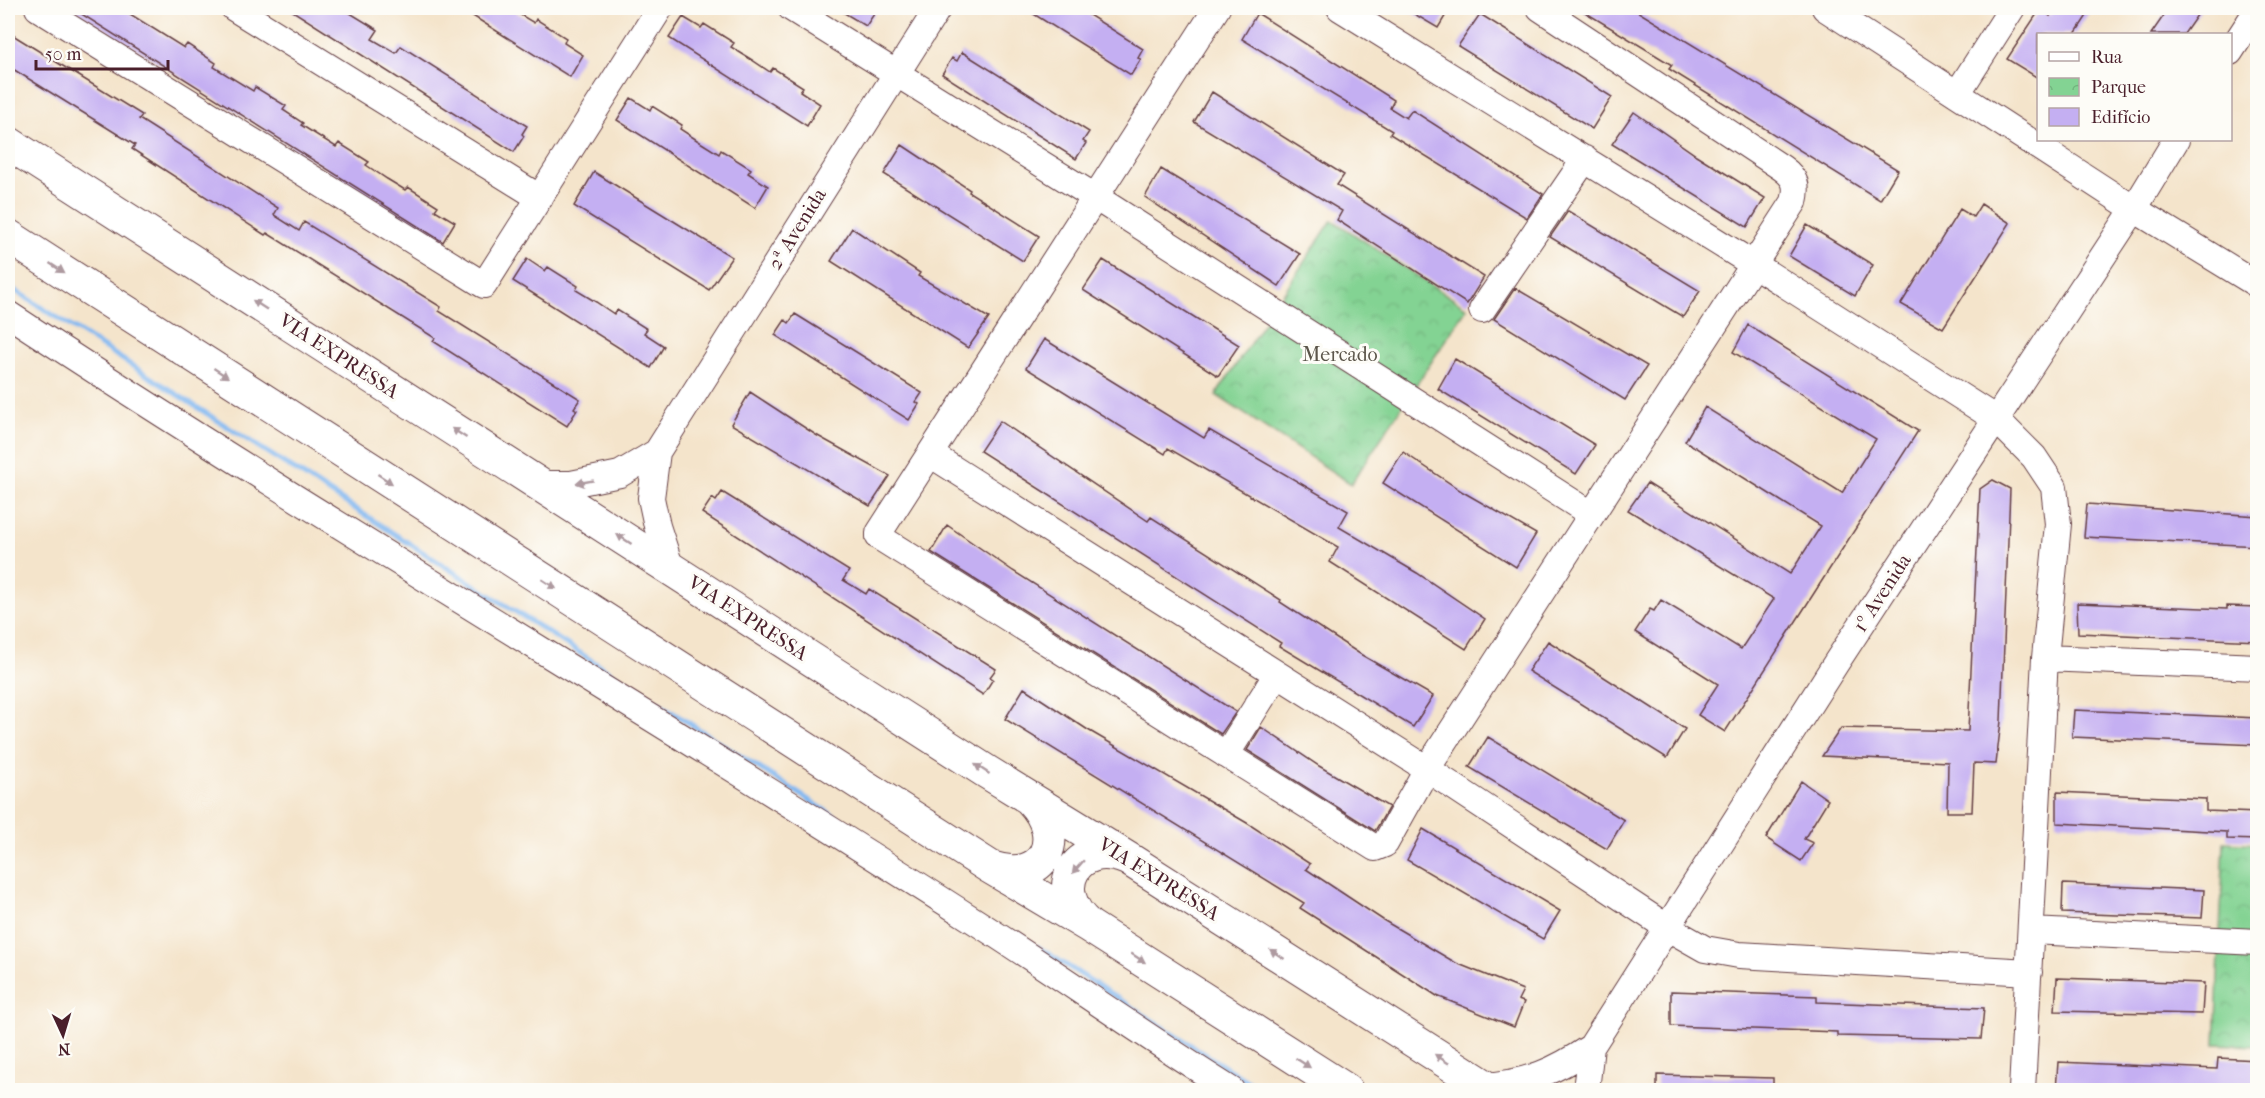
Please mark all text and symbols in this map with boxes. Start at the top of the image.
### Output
scale bar [36,33,168,71]
legend [2037,33,2232,141]
text: 50 m [45,44,82,65]
text: Rua [2091,47,2123,68]
text: Parque [2091,77,2146,98]
text: Edifício [2091,107,2150,128]
street label: 2ª Avenida [763,183,831,274]
one-way arrow [49,262,65,273]
one-way arrow [252,300,268,311]
street label: VIA EXPRESSA [274,308,404,404]
park label: Mercado [1302,343,1378,366]
one-way arrow [213,368,229,379]
one-way arrow [451,428,468,439]
one-way arrow [377,473,393,484]
one-way arrow [575,478,594,487]
one-way arrow [615,533,632,544]
street label: 1º Avenida [1848,549,1916,636]
street label: VIA EXPRESSA [683,570,813,666]
one-way arrow [541,578,557,589]
one-way arrow [974,764,990,775]
street label: VIA EXPRESSA [1093,832,1225,926]
one-way arrow [1071,859,1085,874]
one-way arrow [1269,948,1286,959]
one-way arrow [1130,952,1147,963]
north arrow [33,1005,93,1065]
text: N [56,1040,71,1059]
one-way arrow [1434,1053,1450,1065]
one-way arrow [1294,1057,1310,1069]

